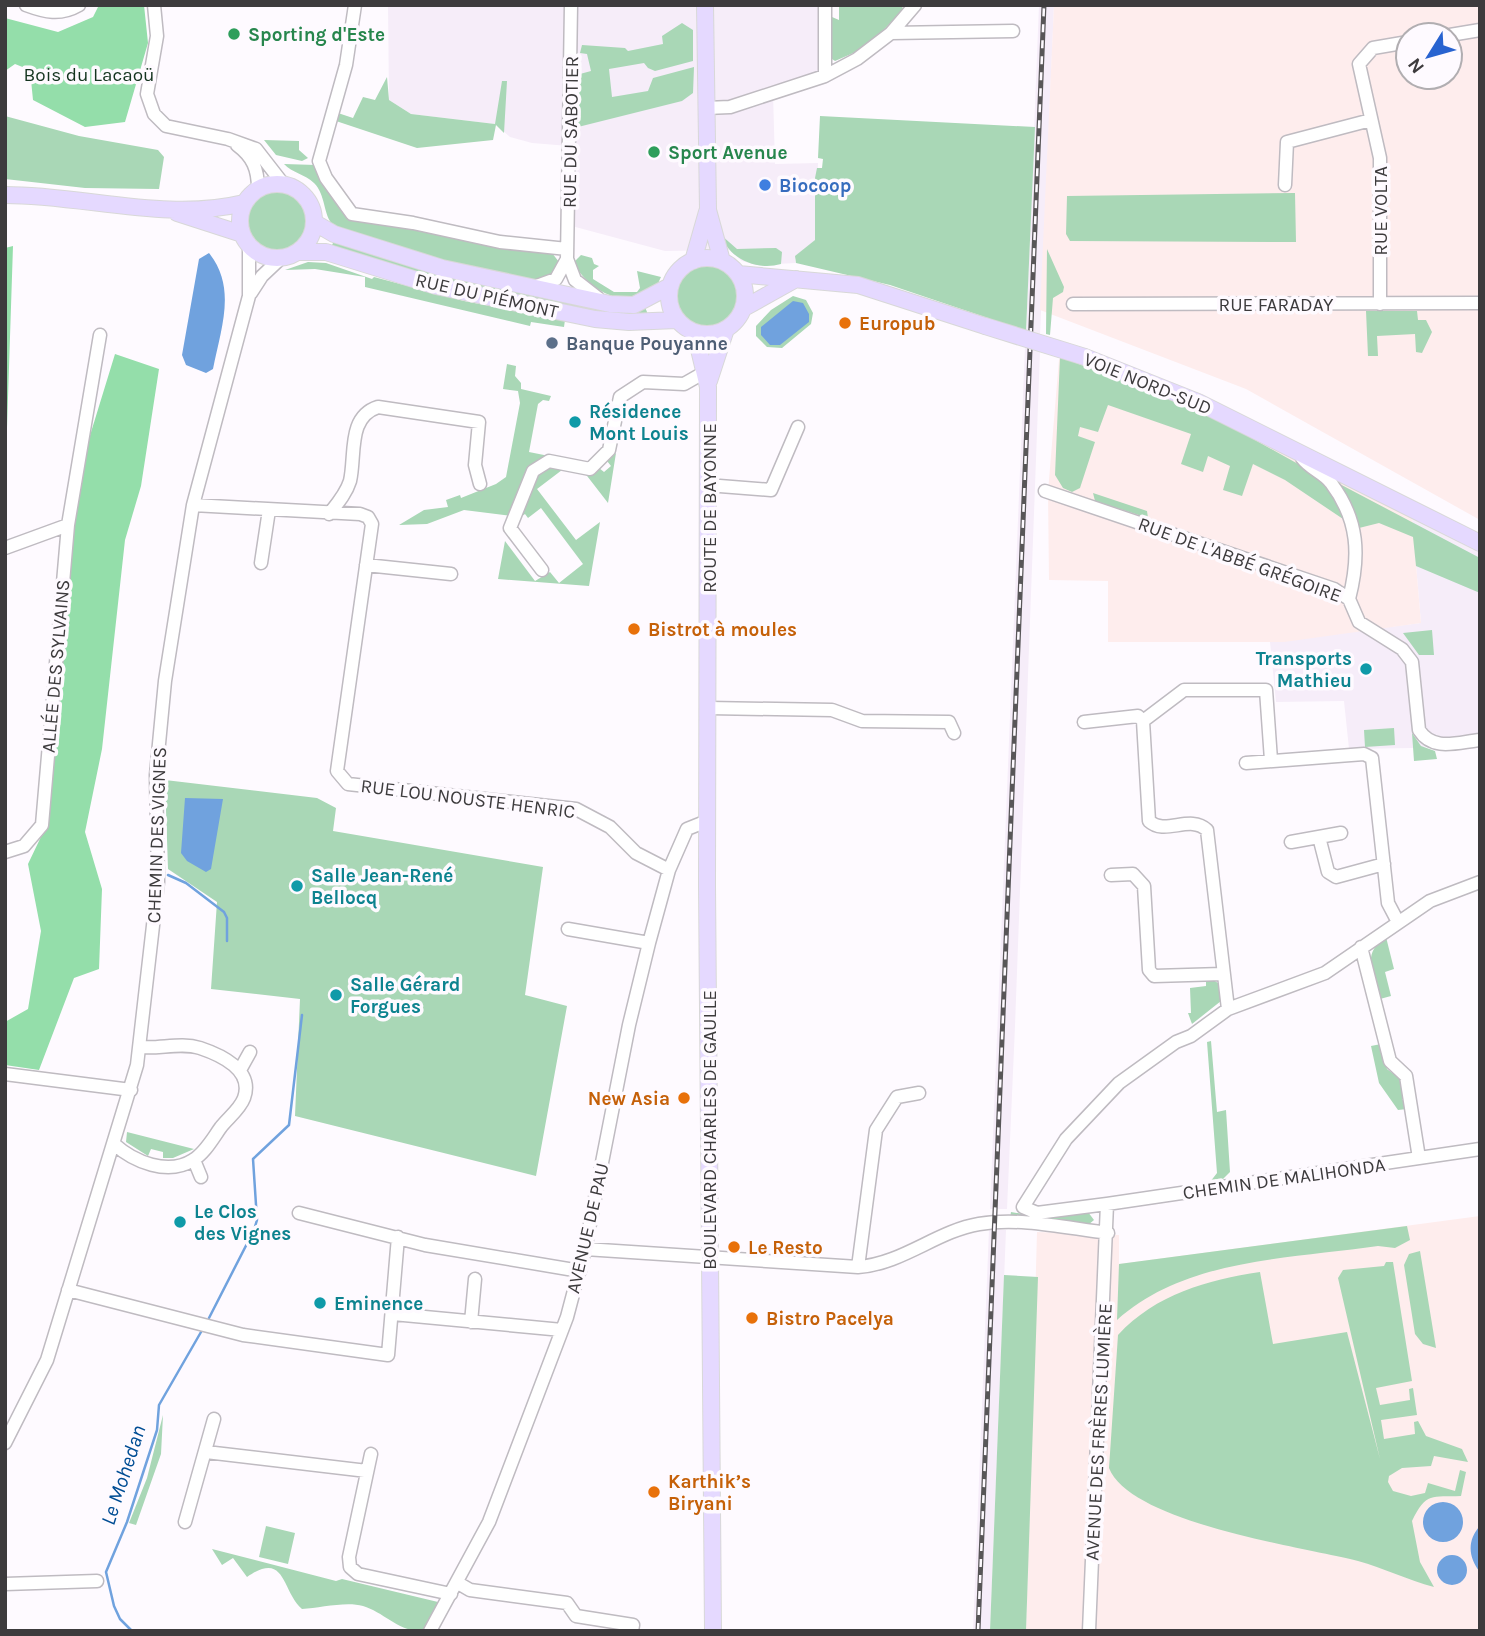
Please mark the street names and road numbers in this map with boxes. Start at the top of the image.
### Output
street label: RUE DU SABOTIER [559,56,583,208]
street label: RUE VOLTA [1370,166,1392,256]
street label: RUE DU PIÉMONT [413,268,561,323]
street label: RUE FARADAY [1219,294,1334,316]
street label: VOIE NORD-SUD [1081,348,1215,420]
street label: ROUTE DE BAYONNE [699,423,721,593]
street label: RUE DE L'ABBÉ GRÉGOIRE [1135,512,1345,607]
street label: ALLÉE DES SYLVAINS [36,578,75,754]
street label: CHEMIN DES VIGNES [143,746,171,924]
street label: RUE LOU NOUSTE HENRIC [359,775,576,823]
street label: BOULEVARD CHARLES DE GAULLE [699,990,721,1270]
street label: CHEMIN DE MALIHONDA [1181,1154,1387,1204]
street label: AVENUE DE PAU [562,1161,614,1296]
street label: AVENUE DES FRÈRES LUMIÈRE [1080,1303,1117,1561]

